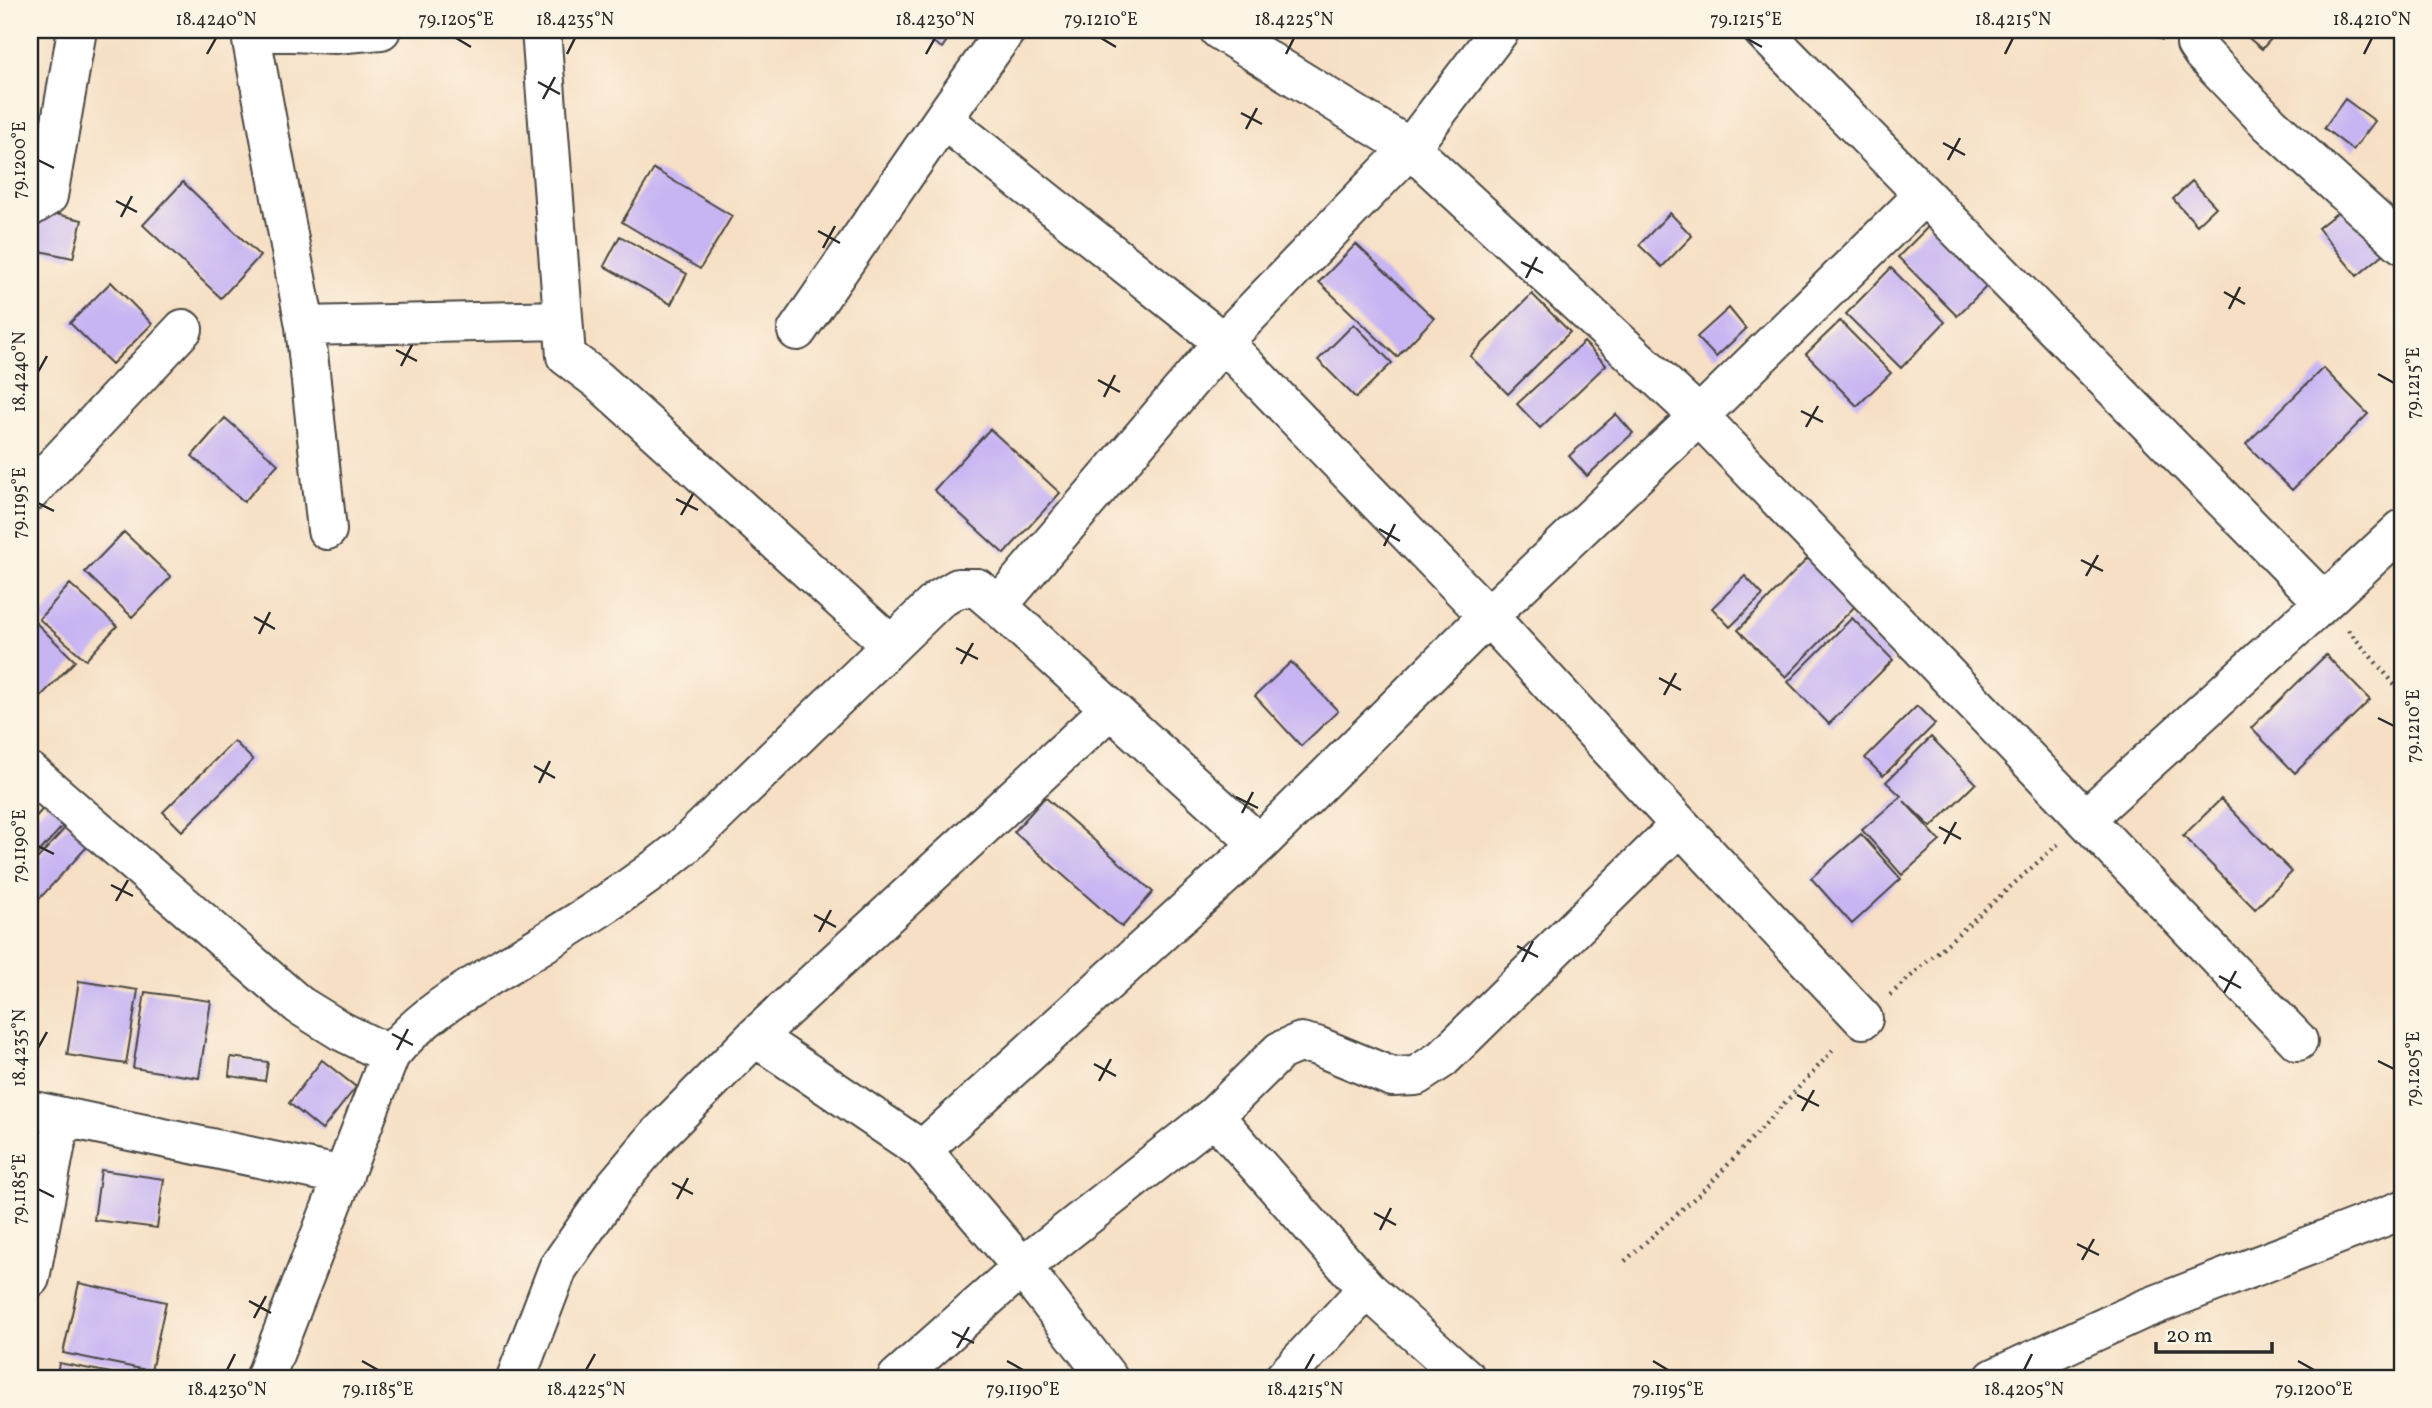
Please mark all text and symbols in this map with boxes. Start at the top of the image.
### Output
text: 18.4240°N [175,8,257,33]
text: 79.1205°E [418,8,494,33]
text: 18.4235°N [536,8,614,33]
text: 18.4230°N [895,8,975,33]
text: 79.1210°E [1064,8,1138,33]
text: 18.4225°N [1254,8,1334,33]
text: 79.1215°E [1710,8,1782,33]
text: 18.4215°N [1975,8,2051,33]
text: 18.4210°N [2333,8,2411,33]
text: 79.1200°E [8,121,33,199]
text: 18.4240°N [8,331,33,413]
text: 79.1215°E [2402,347,2427,419]
text: 79.1195°E [8,467,33,539]
text: 79.1210°E [2402,689,2427,763]
text: 79.1190°E [8,809,33,883]
text: 18.4235°N [8,1009,33,1087]
text: 79.1205°E [2402,1031,2427,1107]
text: 79.1185°E [8,1153,33,1225]
scale bar [2156,1310,2271,1354]
text: 20 m [2166,1322,2212,1351]
text: 18.4230°N [187,1378,267,1403]
text: 79.1185°E [342,1378,414,1403]
text: 18.4225°N [546,1378,626,1403]
text: 79.1190°E [986,1378,1060,1403]
text: 18.4215°N [1267,1378,1343,1403]
text: 79.1195°E [1632,1378,1704,1403]
text: 18.4205°N [1984,1378,2064,1403]
text: 79.1200°E [2275,1378,2353,1403]

